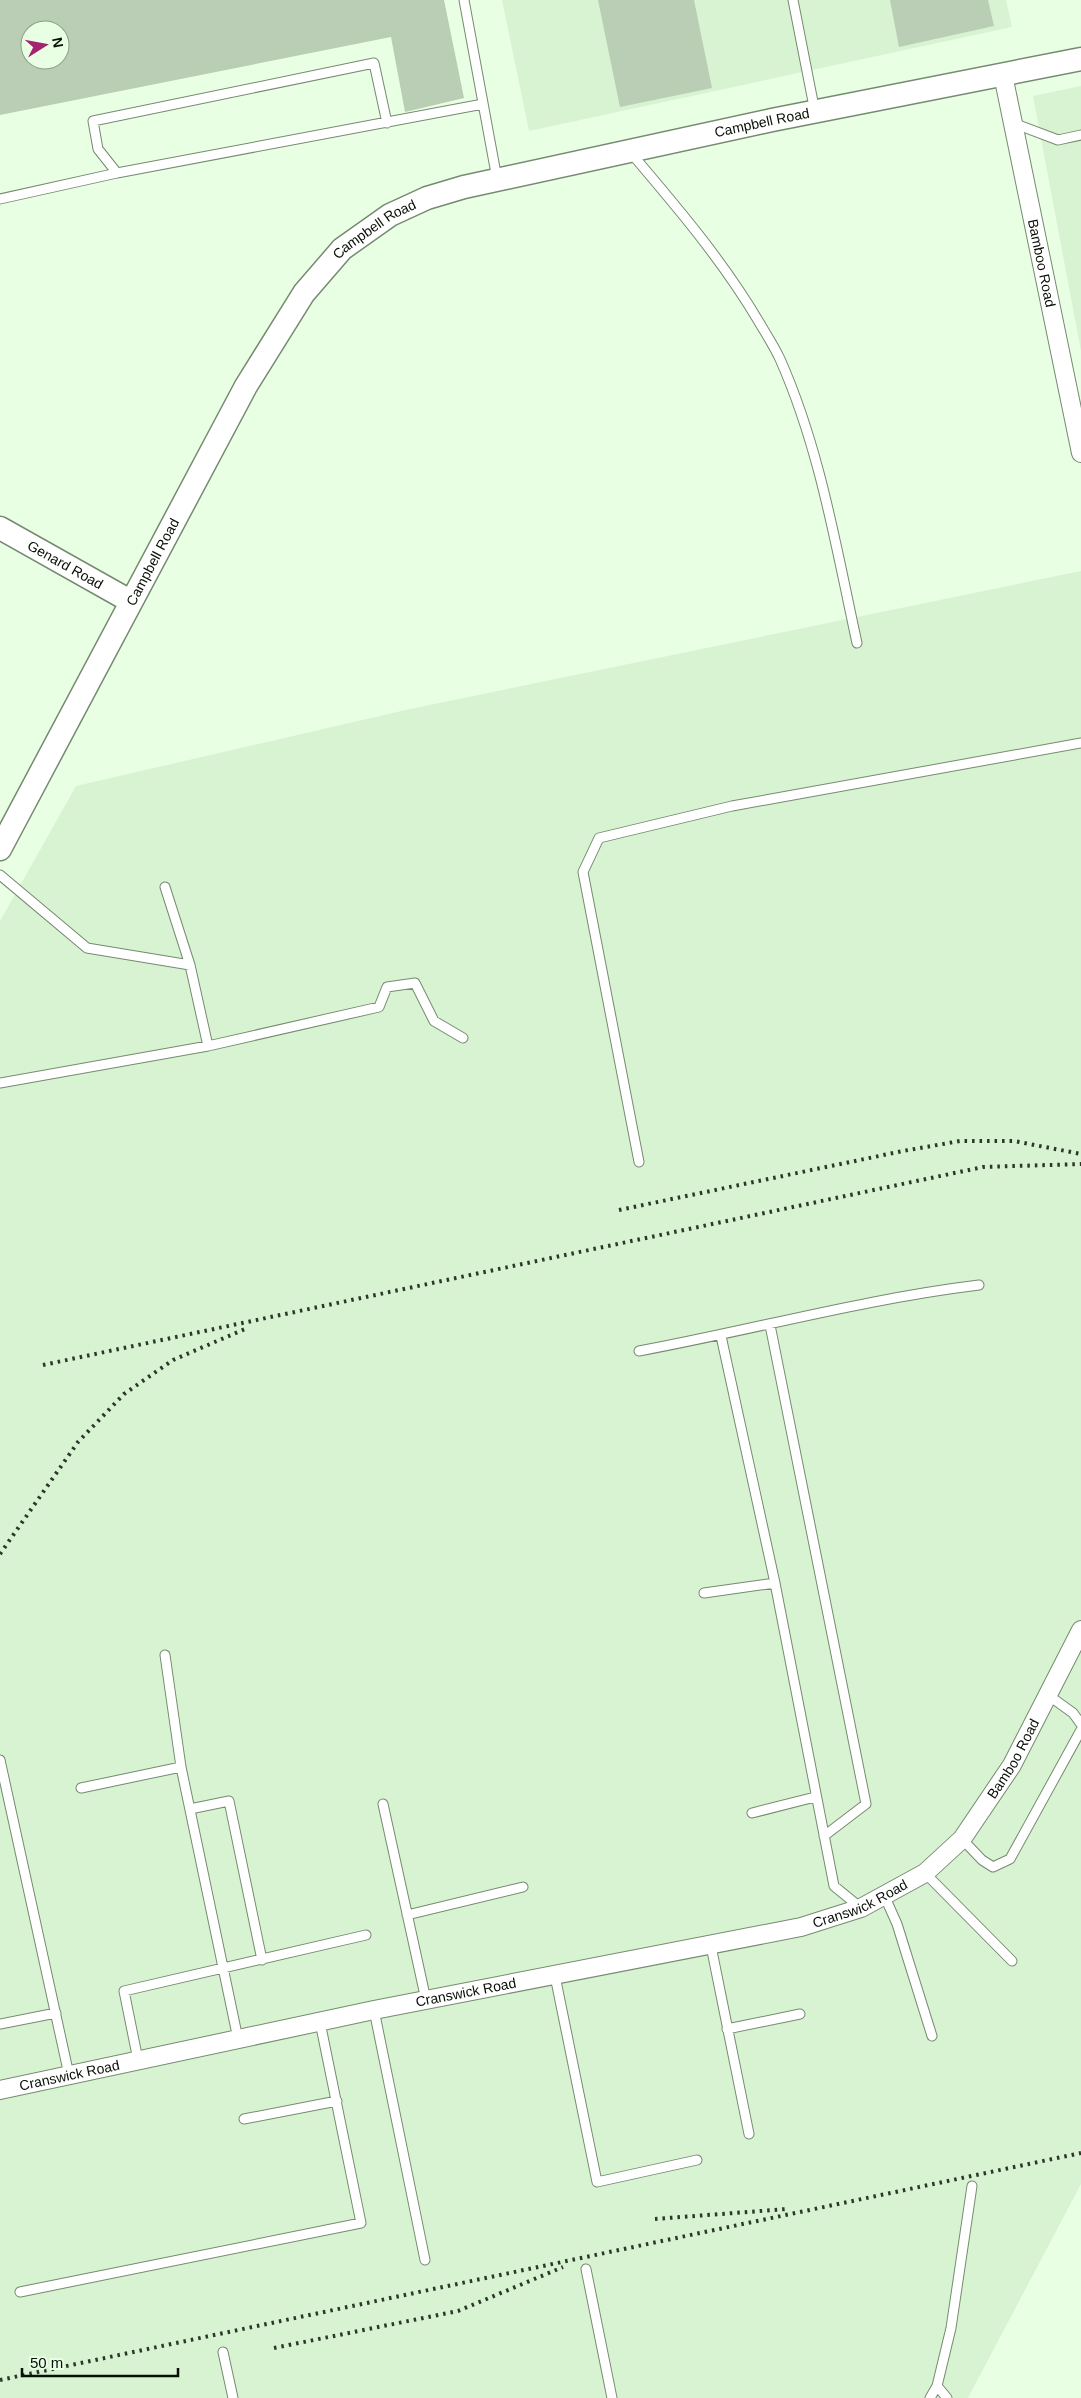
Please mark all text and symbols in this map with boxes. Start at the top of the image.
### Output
north arrow [20,20,70,70]
text: N [49,36,67,49]
street label: Campbell Road [713,105,811,140]
street label: Campbell Road [329,196,418,262]
street label: Bamboo Road [1025,218,1059,309]
street label: Campbell Road [123,516,182,608]
street label: Genard Road [25,537,106,592]
street label: Bamboo Road [984,1716,1042,1802]
street label: Cranswick Road [811,1876,910,1931]
street label: Cranswick Road [414,1975,517,2010]
street label: Cranswick Road [18,2057,121,2094]
scale bar [22,2346,179,2378]
text: 50 m [30,2354,63,2371]

